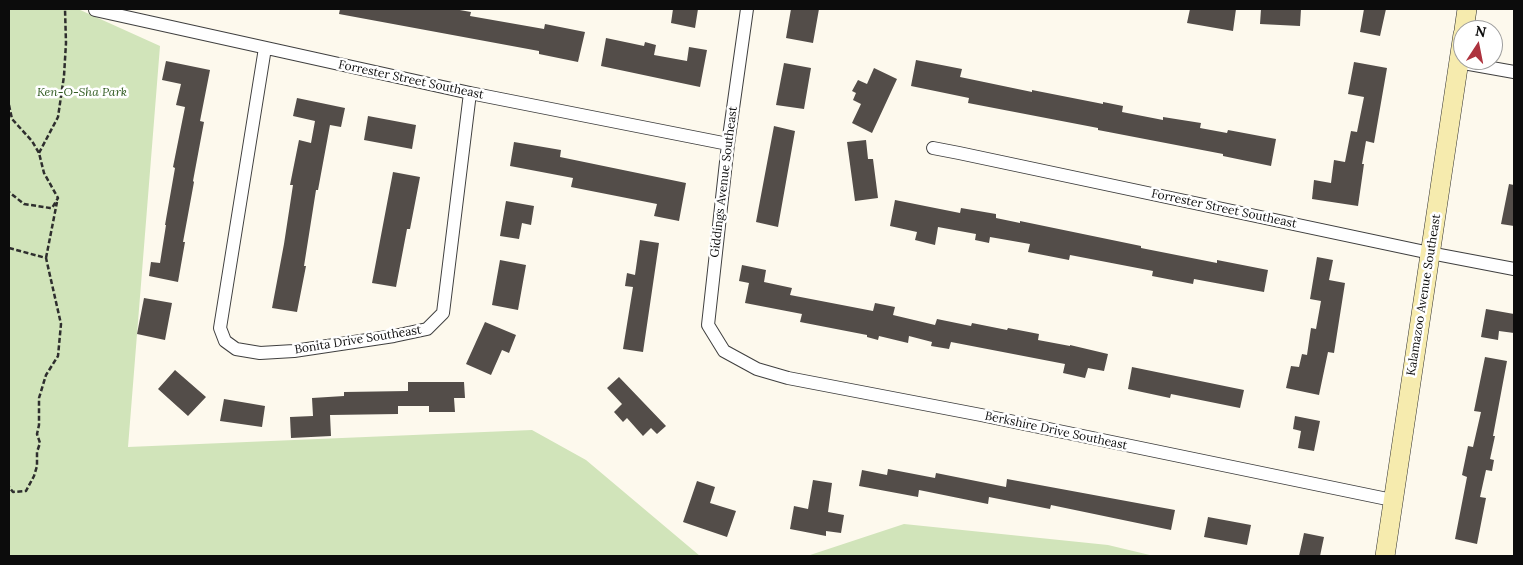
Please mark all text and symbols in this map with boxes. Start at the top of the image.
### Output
north arrow [1453,20,1503,70]
text: N [1474,21,1488,41]
street label: Forrester Street Southeast [337,58,485,102]
park label: Ken-O-Sha Park [37,86,127,100]
street label: Giddings Avenue Southeast [708,105,740,259]
street label: Forrester Street Southeast [1150,187,1298,231]
street label: Kalamazoo Avenue Southeast [1404,213,1444,377]
street label: Bonita Drive Southeast [294,323,422,357]
street label: Berkshire Drive Southeast [983,409,1129,453]

